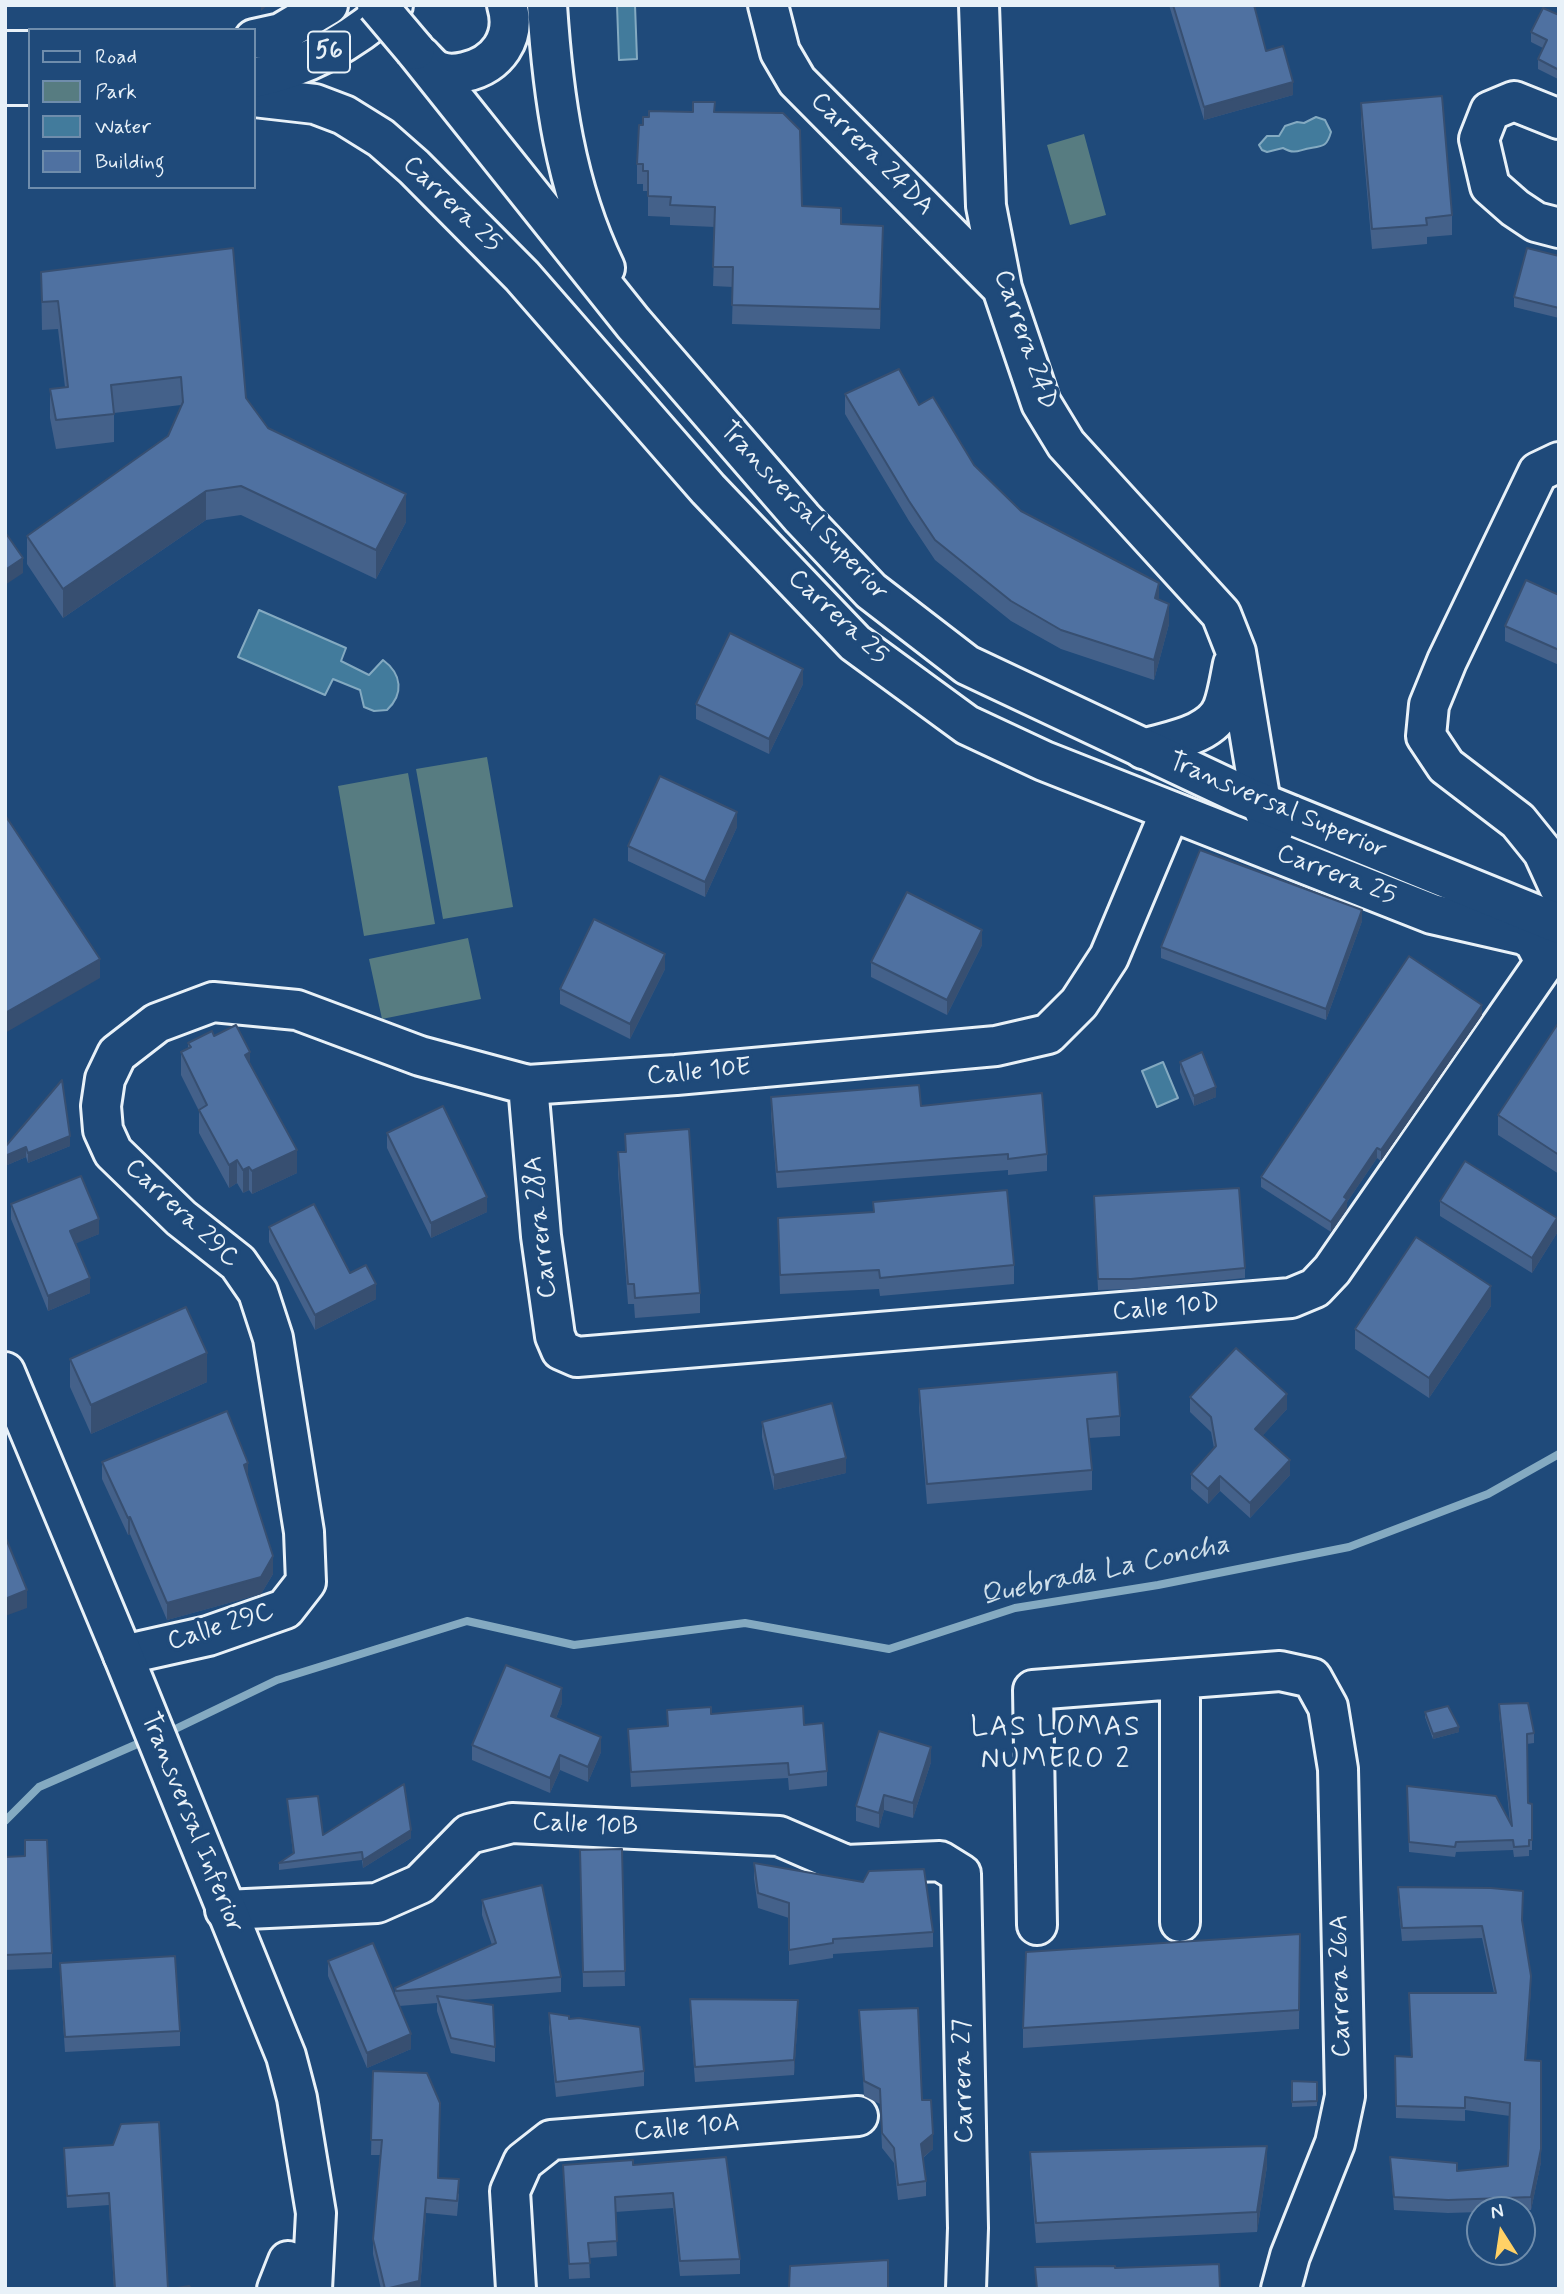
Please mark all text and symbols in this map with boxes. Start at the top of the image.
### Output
legend [28,28,256,189]
road number: 56 [308,32,350,72]
text: Road [95,43,137,71]
text: Park [95,78,137,106]
street label: Carrera 24DA [803,87,939,223]
text: Water [95,113,151,141]
text: Building [95,148,165,176]
street label: Carrera 25 [395,150,507,260]
street label: Carrera 24D [986,266,1062,414]
street label: Transversal Superior [712,416,894,608]
street label: Carrera 25 [780,564,894,672]
street label: Transversal Superior [1163,747,1391,867]
street label: Carrera 25 [1272,839,1400,913]
street label: Calle 10E [646,1053,752,1093]
street label: Carrera 29C [117,1153,245,1275]
street label: Carrera 28A [519,1154,565,1300]
street label: Calle 10D [1111,1289,1221,1329]
water label: Quebrada La Concha [977,1529,1233,1615]
street label: Calle 29C [164,1597,278,1659]
street label: Transversal Inferior [133,1708,249,1938]
district label: LAS LOMAS NUMERO 2 [972,1712,1140,1778]
street label: Calle 10B [531,1808,639,1844]
street label: Carrera 26A [1325,1914,1359,2058]
street label: Carrera 27 [948,2018,982,2144]
street label: Calle 10A [633,2109,741,2149]
north arrow [1466,2196,1536,2266]
text: N [1488,2198,1506,2225]

